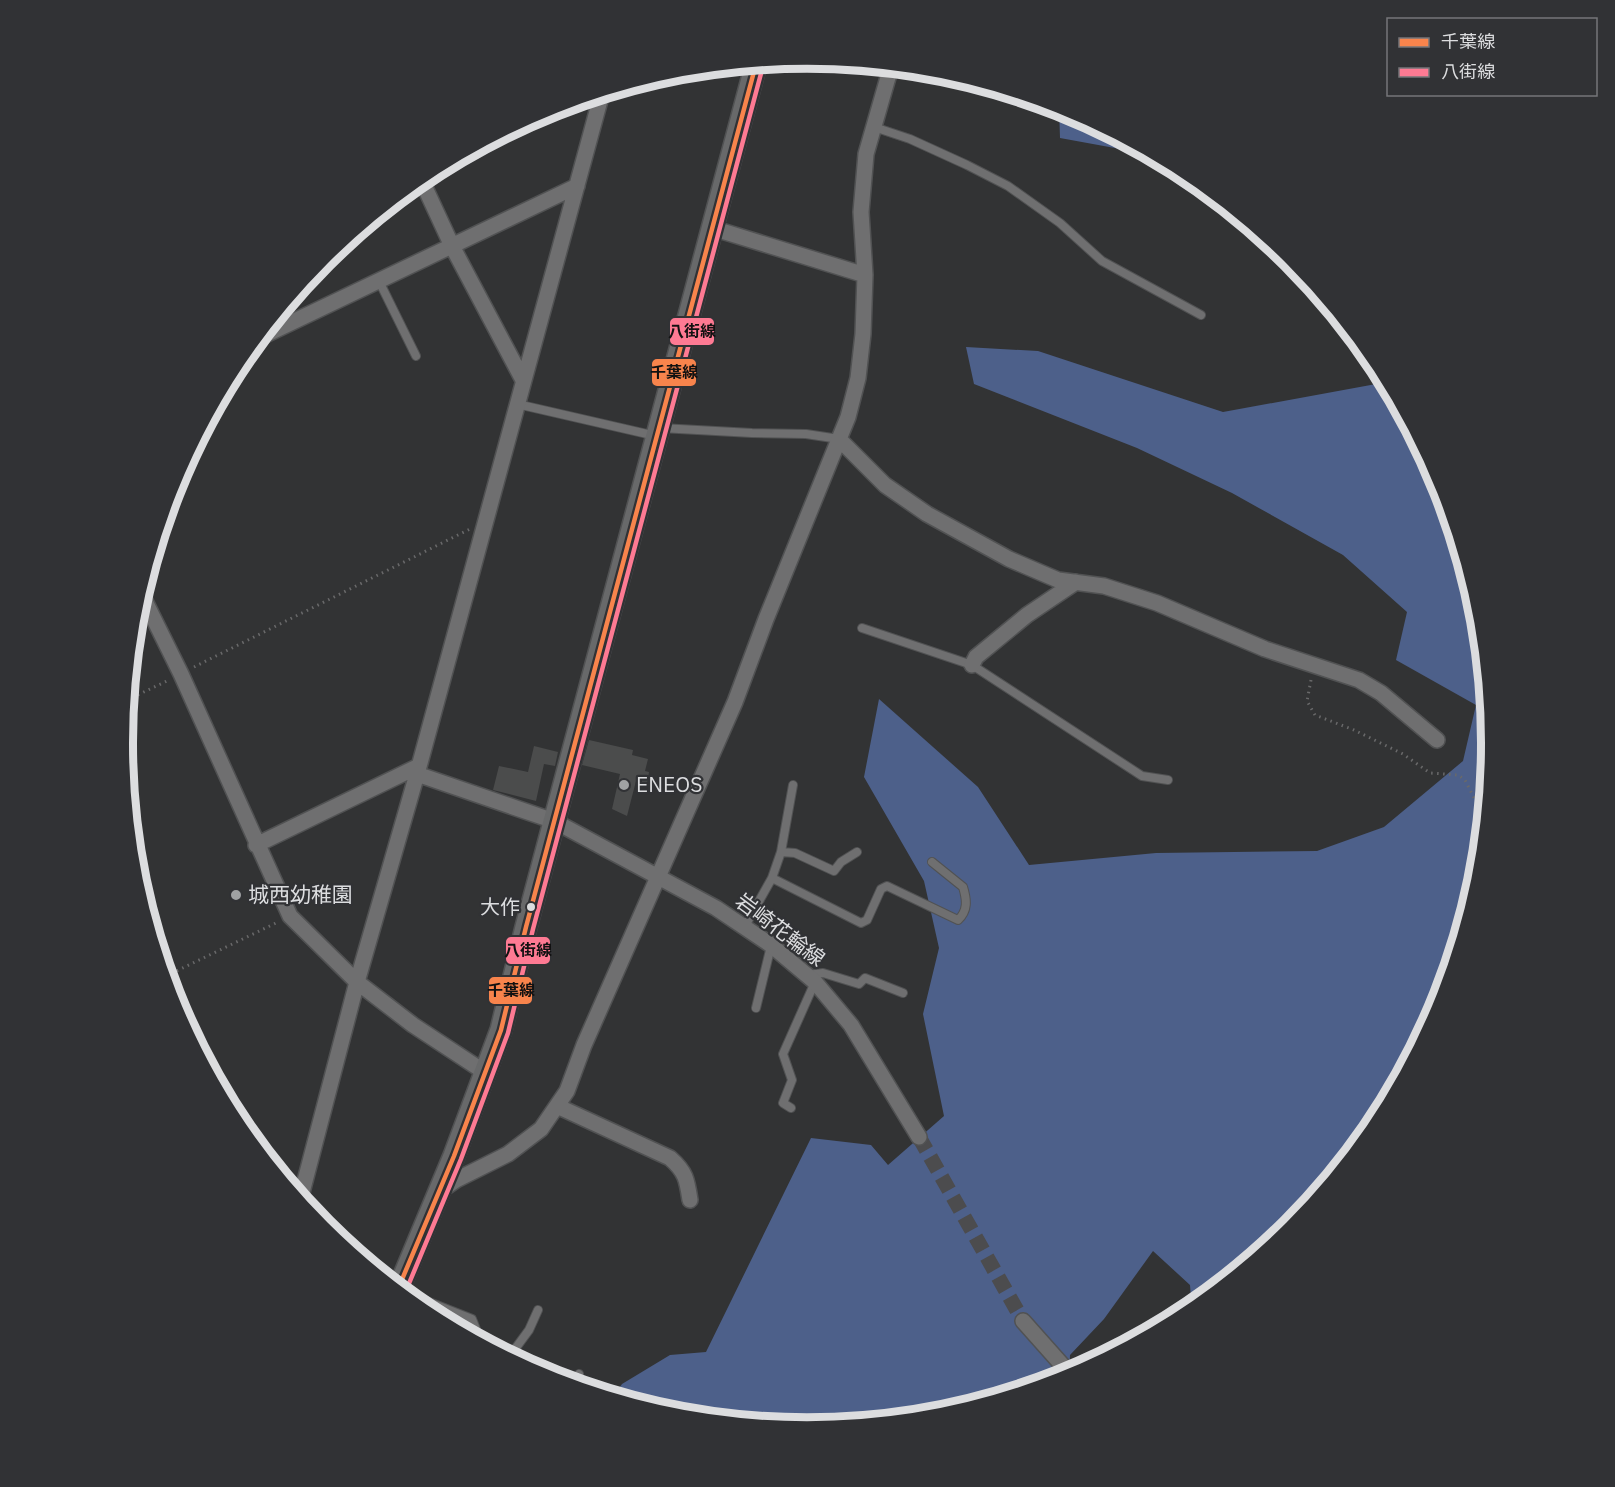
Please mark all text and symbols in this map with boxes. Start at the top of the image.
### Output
legend [1387,18,1597,96]
text: 千葉線 [1441,30,1495,53]
text: 八街線 [1441,60,1495,83]
line badge: 八街線 [669,317,715,346]
text: 八街線 [668,321,716,341]
line badge: 千葉線 [651,358,697,387]
text: 千葉線 [650,362,698,382]
place label: ENEOS [636,770,702,798]
marker: ENEOS [617,778,631,792]
place label: 城西幼稚園 [248,880,353,908]
street label: 岩崎花輪線 [730,886,831,972]
marker: 城西幼稚園 [229,888,243,902]
place label: 大作 [480,893,520,920]
marker: 大作 [525,901,537,913]
line badge: 八街線 [505,936,551,965]
text: 八街線 [504,940,552,960]
line badge: 千葉線 [488,976,533,1005]
text: 千葉線 [487,980,535,1000]

